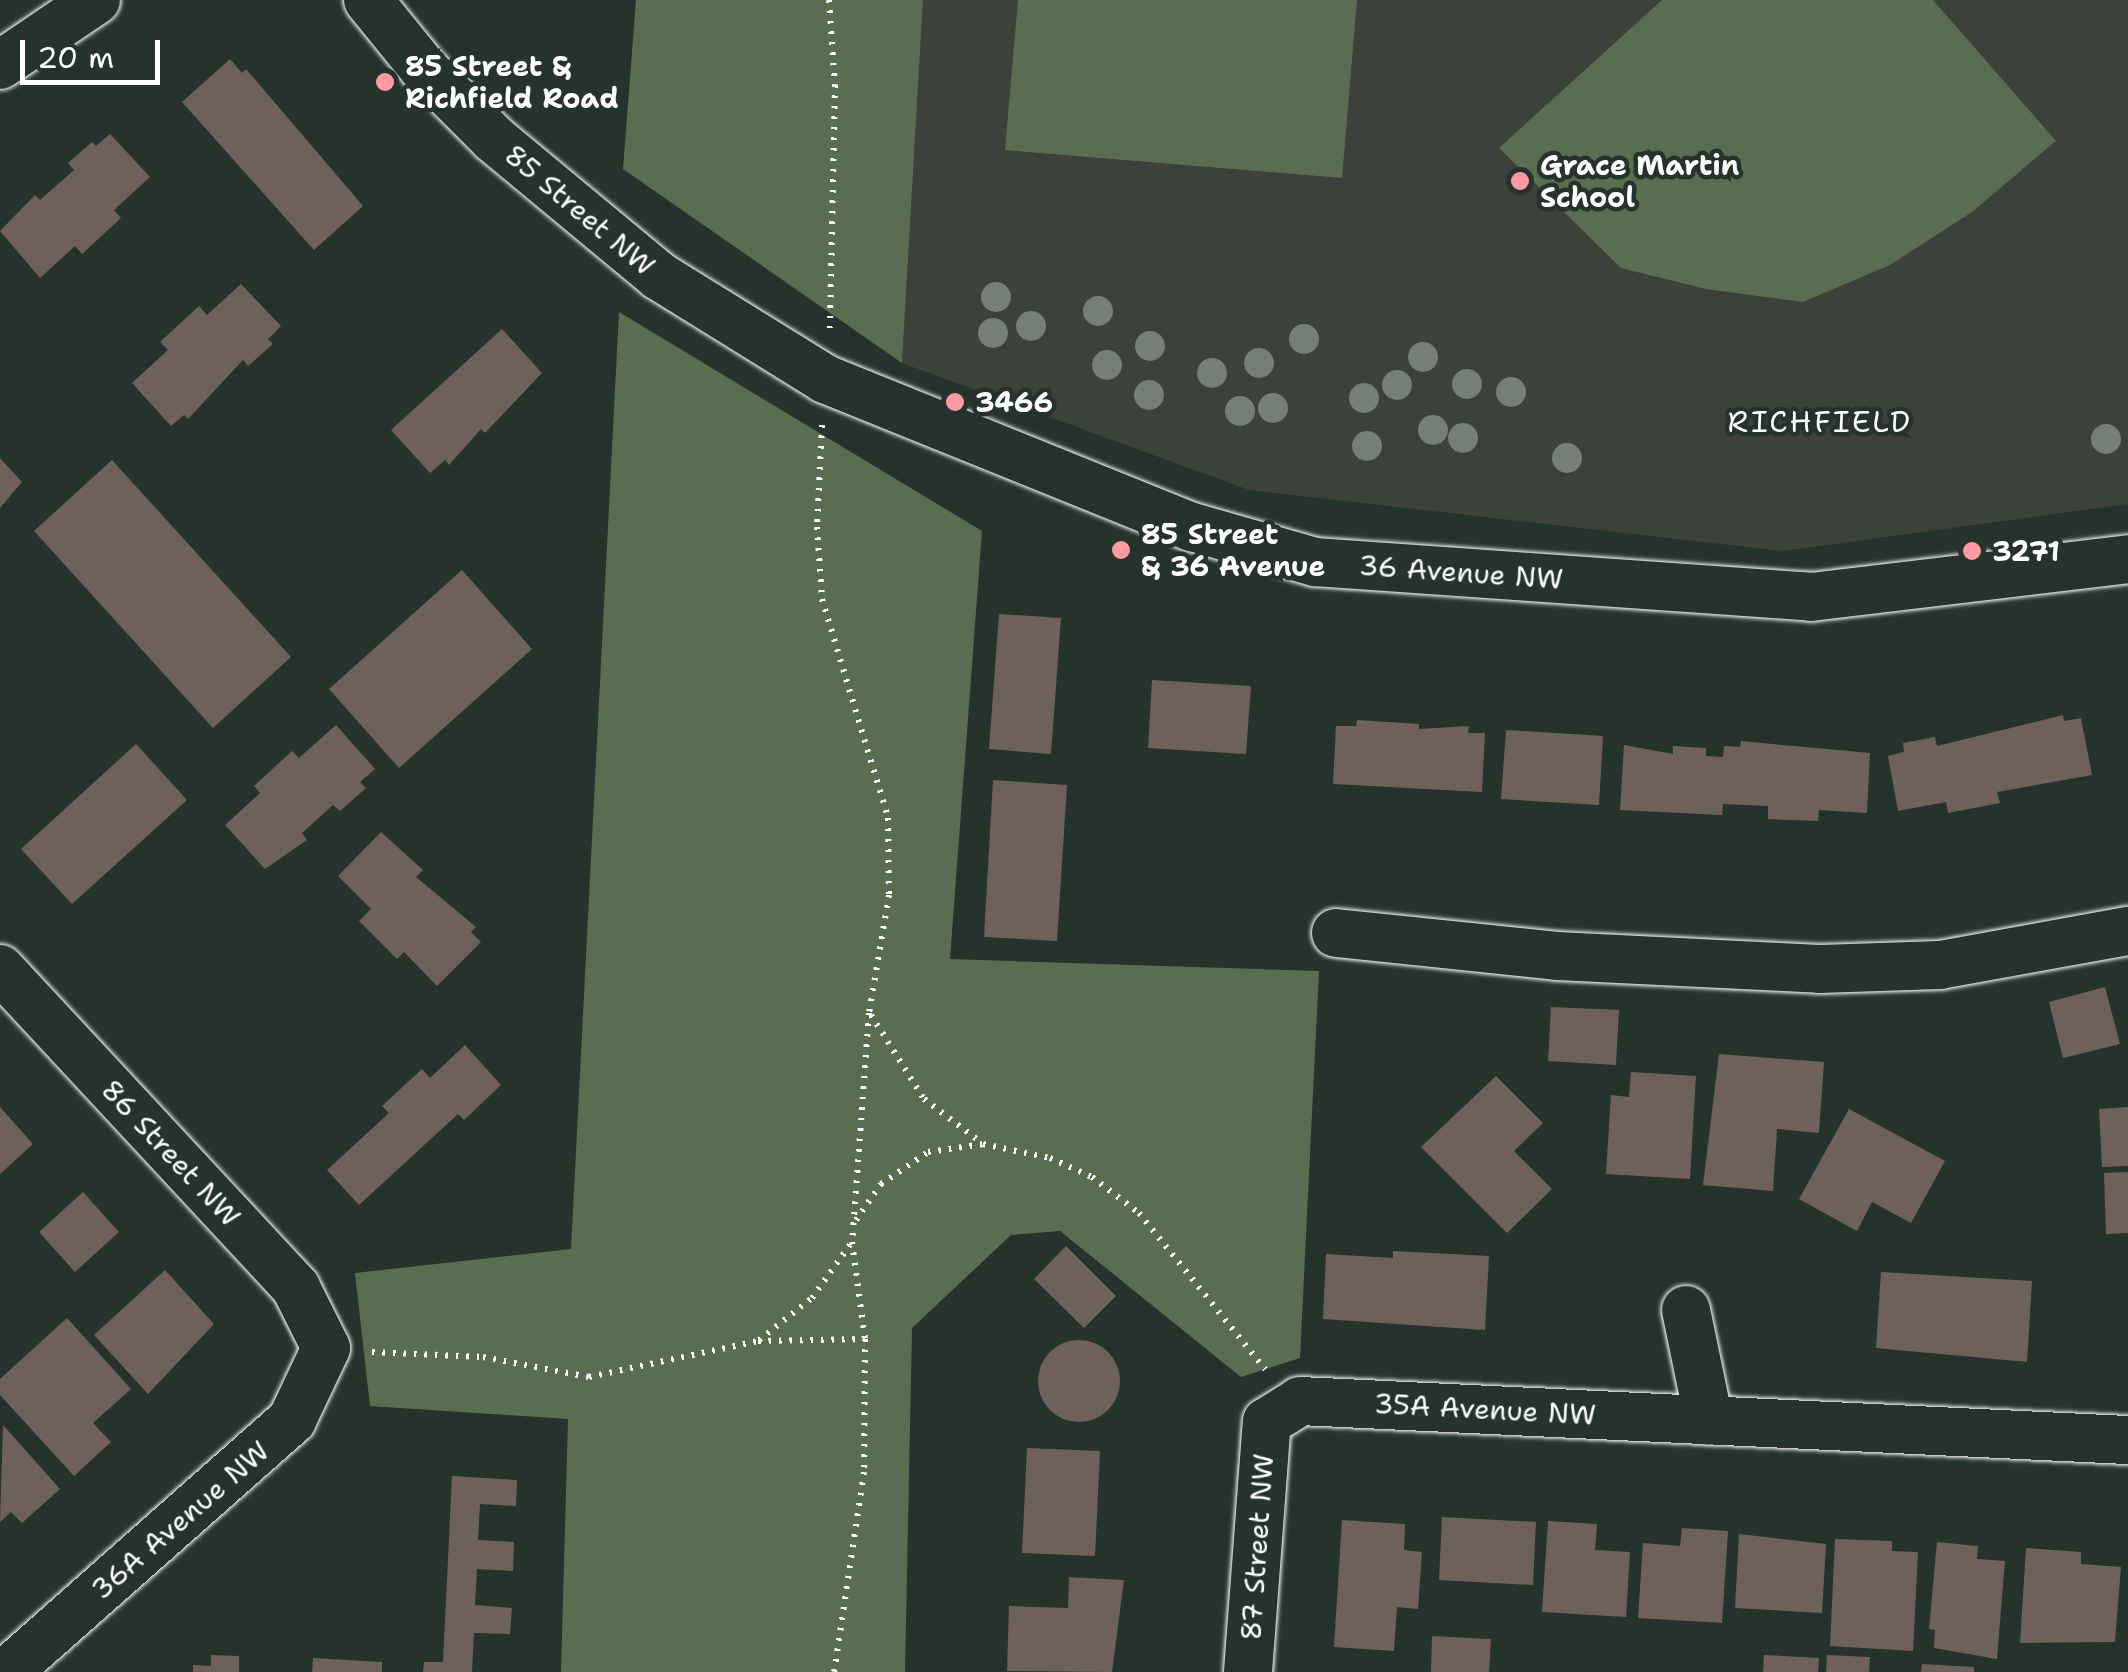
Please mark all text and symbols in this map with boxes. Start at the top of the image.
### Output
scale bar [25,20,165,82]
text: 20 m [37,37,114,78]
place label: 85 Street & Richfield Road [405,49,619,115]
marker: 85 Street & Richfield Road [374,71,396,93]
street label: 85 Street NW [498,137,662,283]
place label: Grace Martin School [1540,148,1739,214]
marker: Grace Martin School [1509,170,1531,192]
place label: 3466 [975,385,1053,419]
marker: 3466 [944,391,966,413]
district label: RICHFIELD [1728,404,1912,440]
place label: 85 Street & 36 Avenue [1141,517,1325,583]
place label: 3271 [1992,534,2060,568]
marker: 85 Street & 36 Avenue [1110,539,1132,561]
marker: 3271 [1961,540,1983,562]
street label: 36 Avenue NW [1358,548,1564,596]
street label: 86 Street NW [95,1073,247,1233]
street label: 35A Avenue NW [1373,1386,1597,1432]
street label: 36A Avenue NW [84,1434,276,1606]
street label: 87 Street NW [1234,1453,1280,1641]

